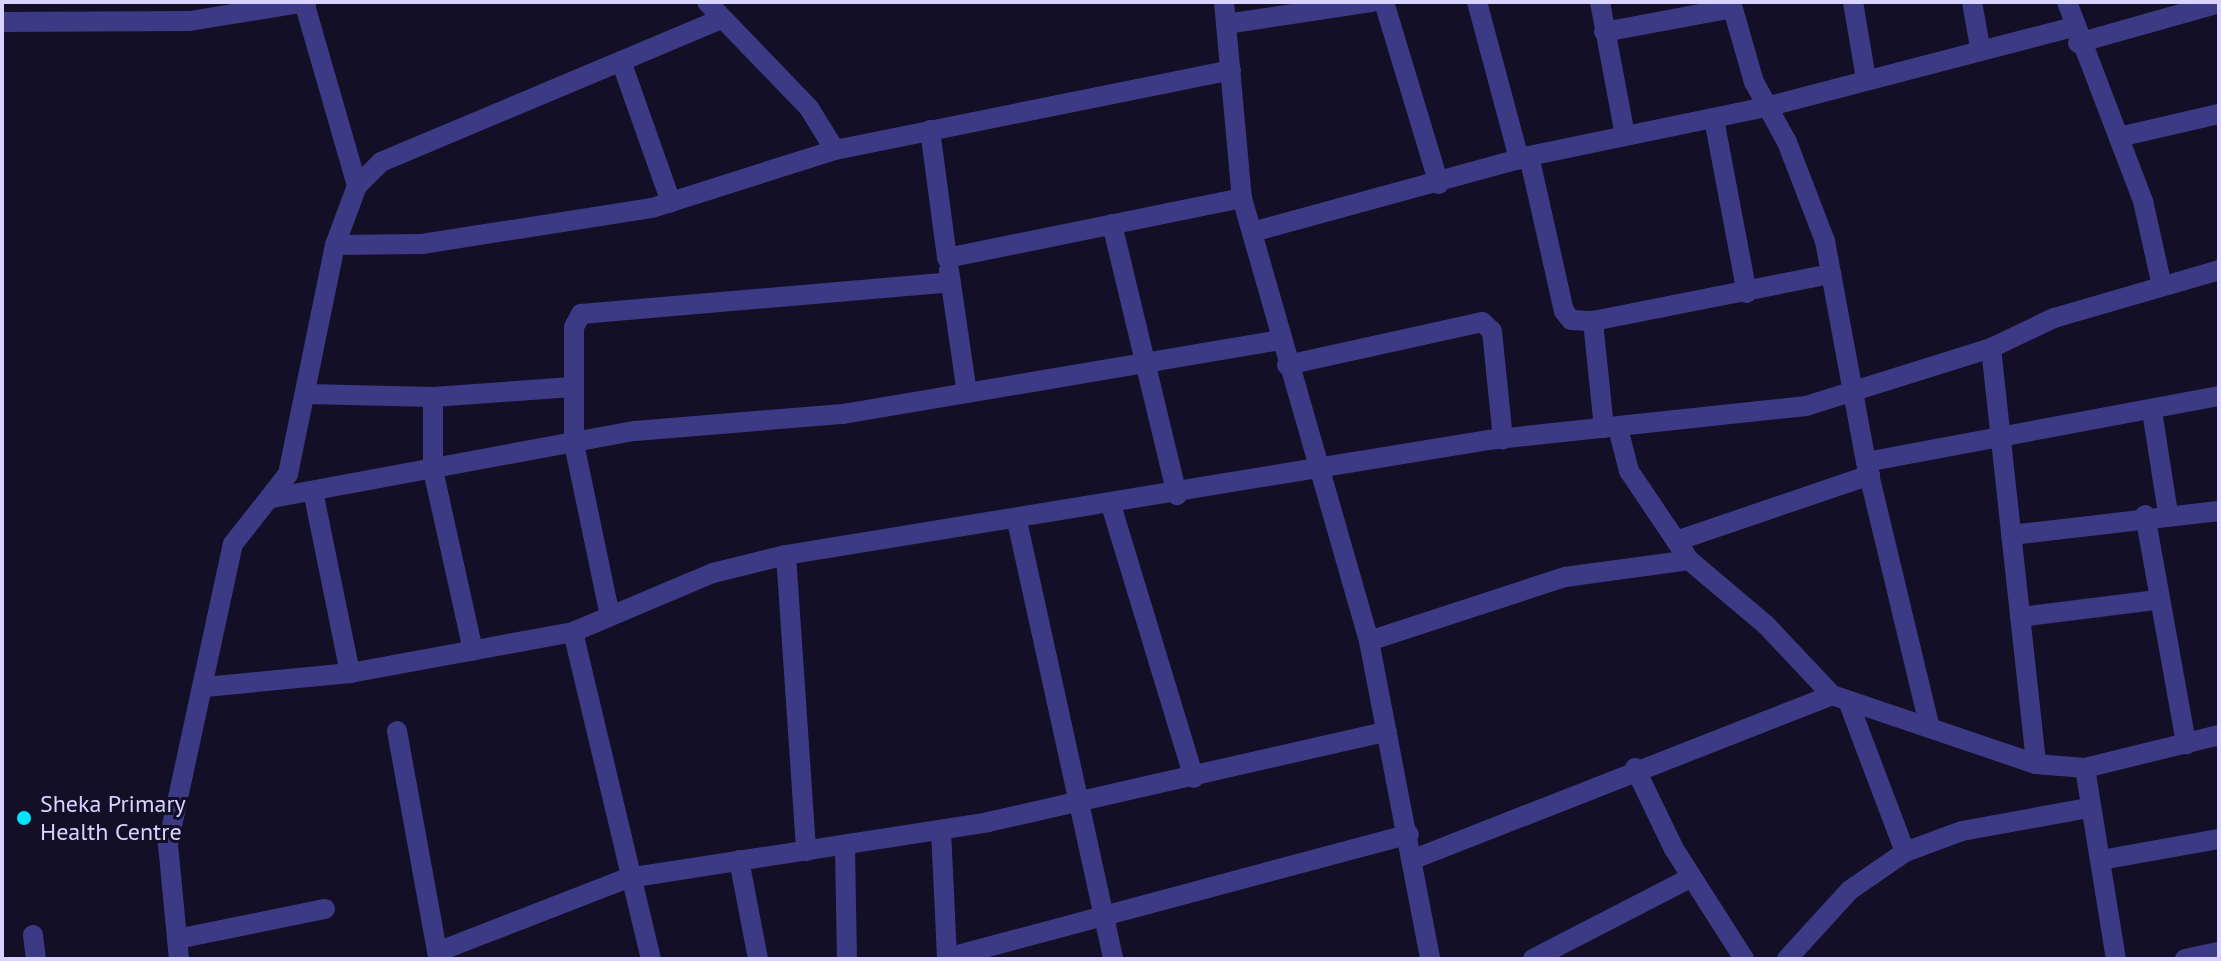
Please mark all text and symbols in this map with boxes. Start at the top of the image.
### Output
place label: Sheka Primary Health Centre [40,790,186,846]
marker: Sheka Primary Health Centre [15,809,33,827]

